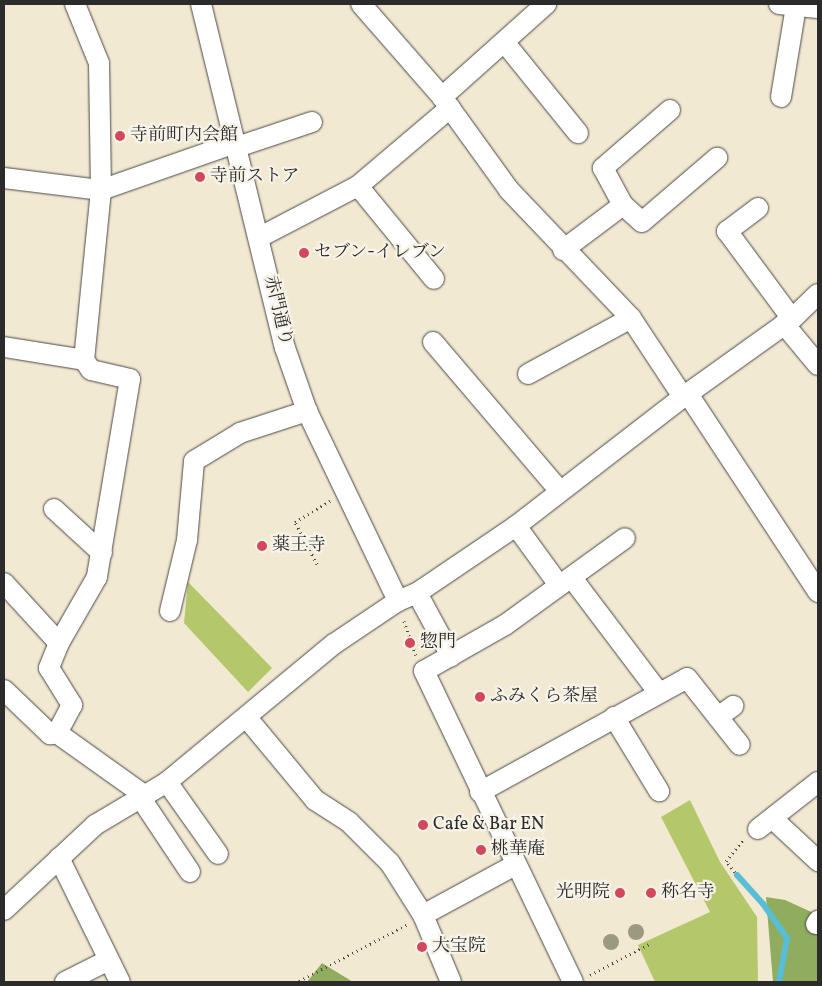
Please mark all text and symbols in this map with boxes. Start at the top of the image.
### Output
place label: 寺前町内会館 [130,125,238,147]
marker: 寺前町内会館 [114,130,126,142]
place label: 寺前ストア [210,166,300,188]
marker: 寺前ストア [194,171,206,183]
place label: セブン-イレブン [314,242,448,264]
marker: セブン-イレブン [298,247,310,259]
street label: 赤門通り [258,273,296,349]
place label: 薬王寺 [272,535,326,557]
marker: 薬王寺 [256,540,268,552]
place label: 惣門 [420,632,456,654]
marker: 惣門 [404,637,416,649]
place label: ふみくら茶屋 [490,686,598,708]
marker: ふみくら茶屋 [474,691,486,703]
place label: Cafe & Bar EN [433,814,544,836]
marker: Cafe & Bar EN [417,819,429,831]
place label: 桃華庵 [491,839,545,861]
marker: 桃華庵 [475,844,487,856]
place label: 光明院 [556,882,610,904]
place label: 称名寺 [661,882,715,904]
marker: 光明院 [614,887,626,899]
marker: 称名寺 [645,887,657,899]
place label: 大宝院 [432,936,486,958]
marker: 大宝院 [416,941,428,953]

